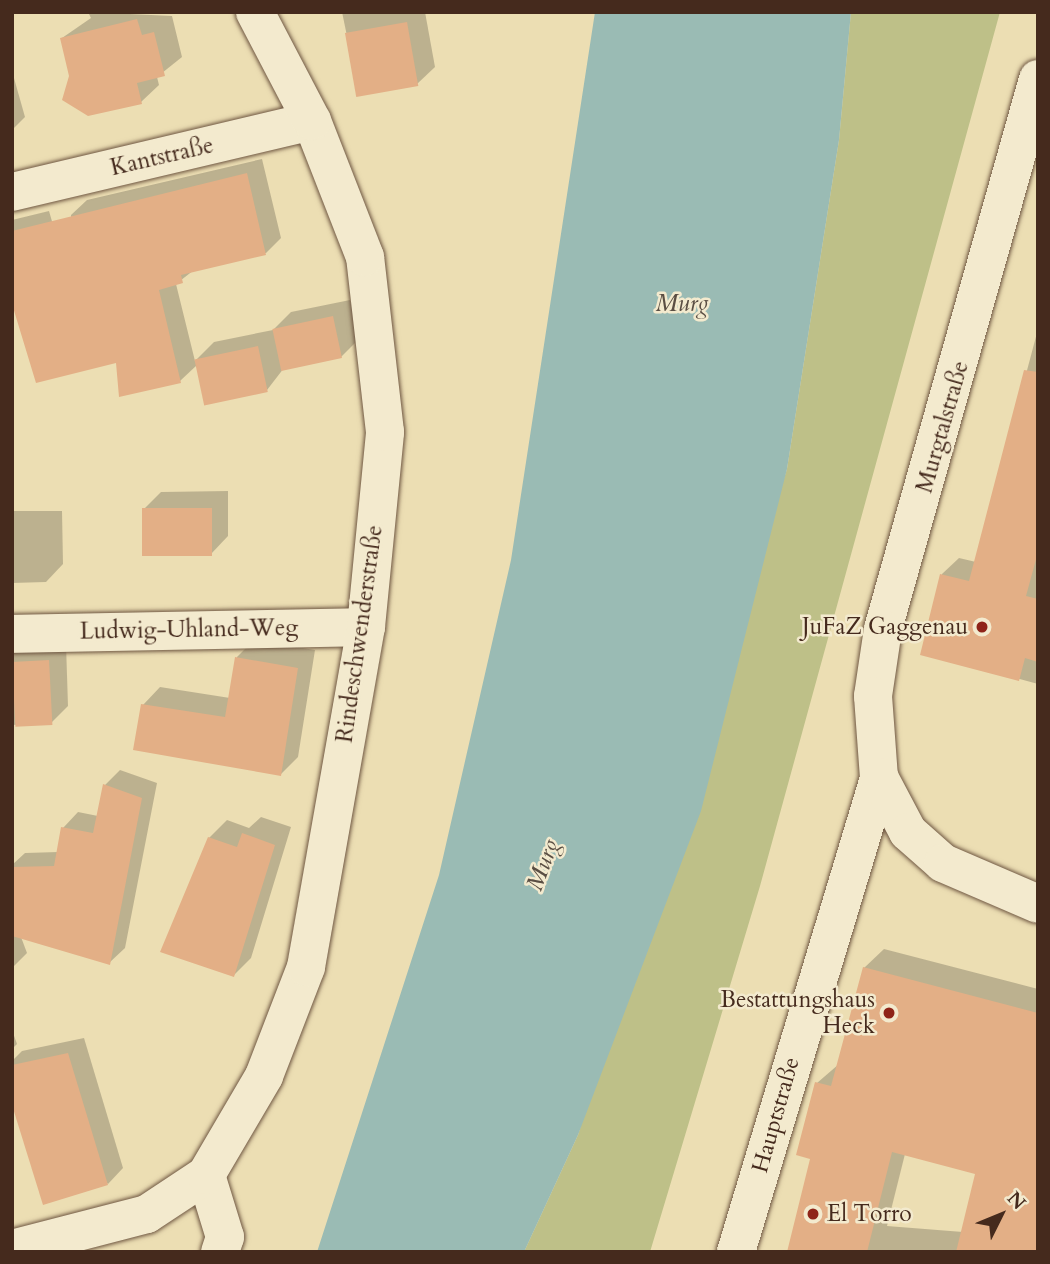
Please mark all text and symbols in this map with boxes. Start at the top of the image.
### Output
street label: Kantstraße [108,132,216,182]
water label: Murg [656,290,708,318]
street label: Murgtalstraße [911,358,975,496]
street label: Rindeschwenderstraße [331,523,389,745]
place label: JuFaZ Gaggenau [802,613,968,641]
street label: Ludwig-Uhland-Weg [80,614,298,646]
marker: JuFaZ Gaggenau [974,619,990,635]
water label: Murg [520,835,566,895]
place label: Bestattungshaus Heck [720,986,875,1040]
marker: Bestattungshaus Heck [881,1005,897,1021]
street label: Hauptstraße [746,1054,806,1176]
north arrow [966,1180,1036,1250]
text: N [1001,1186,1031,1216]
place label: El Torro [827,1200,912,1228]
marker: El Torro [805,1206,821,1222]

